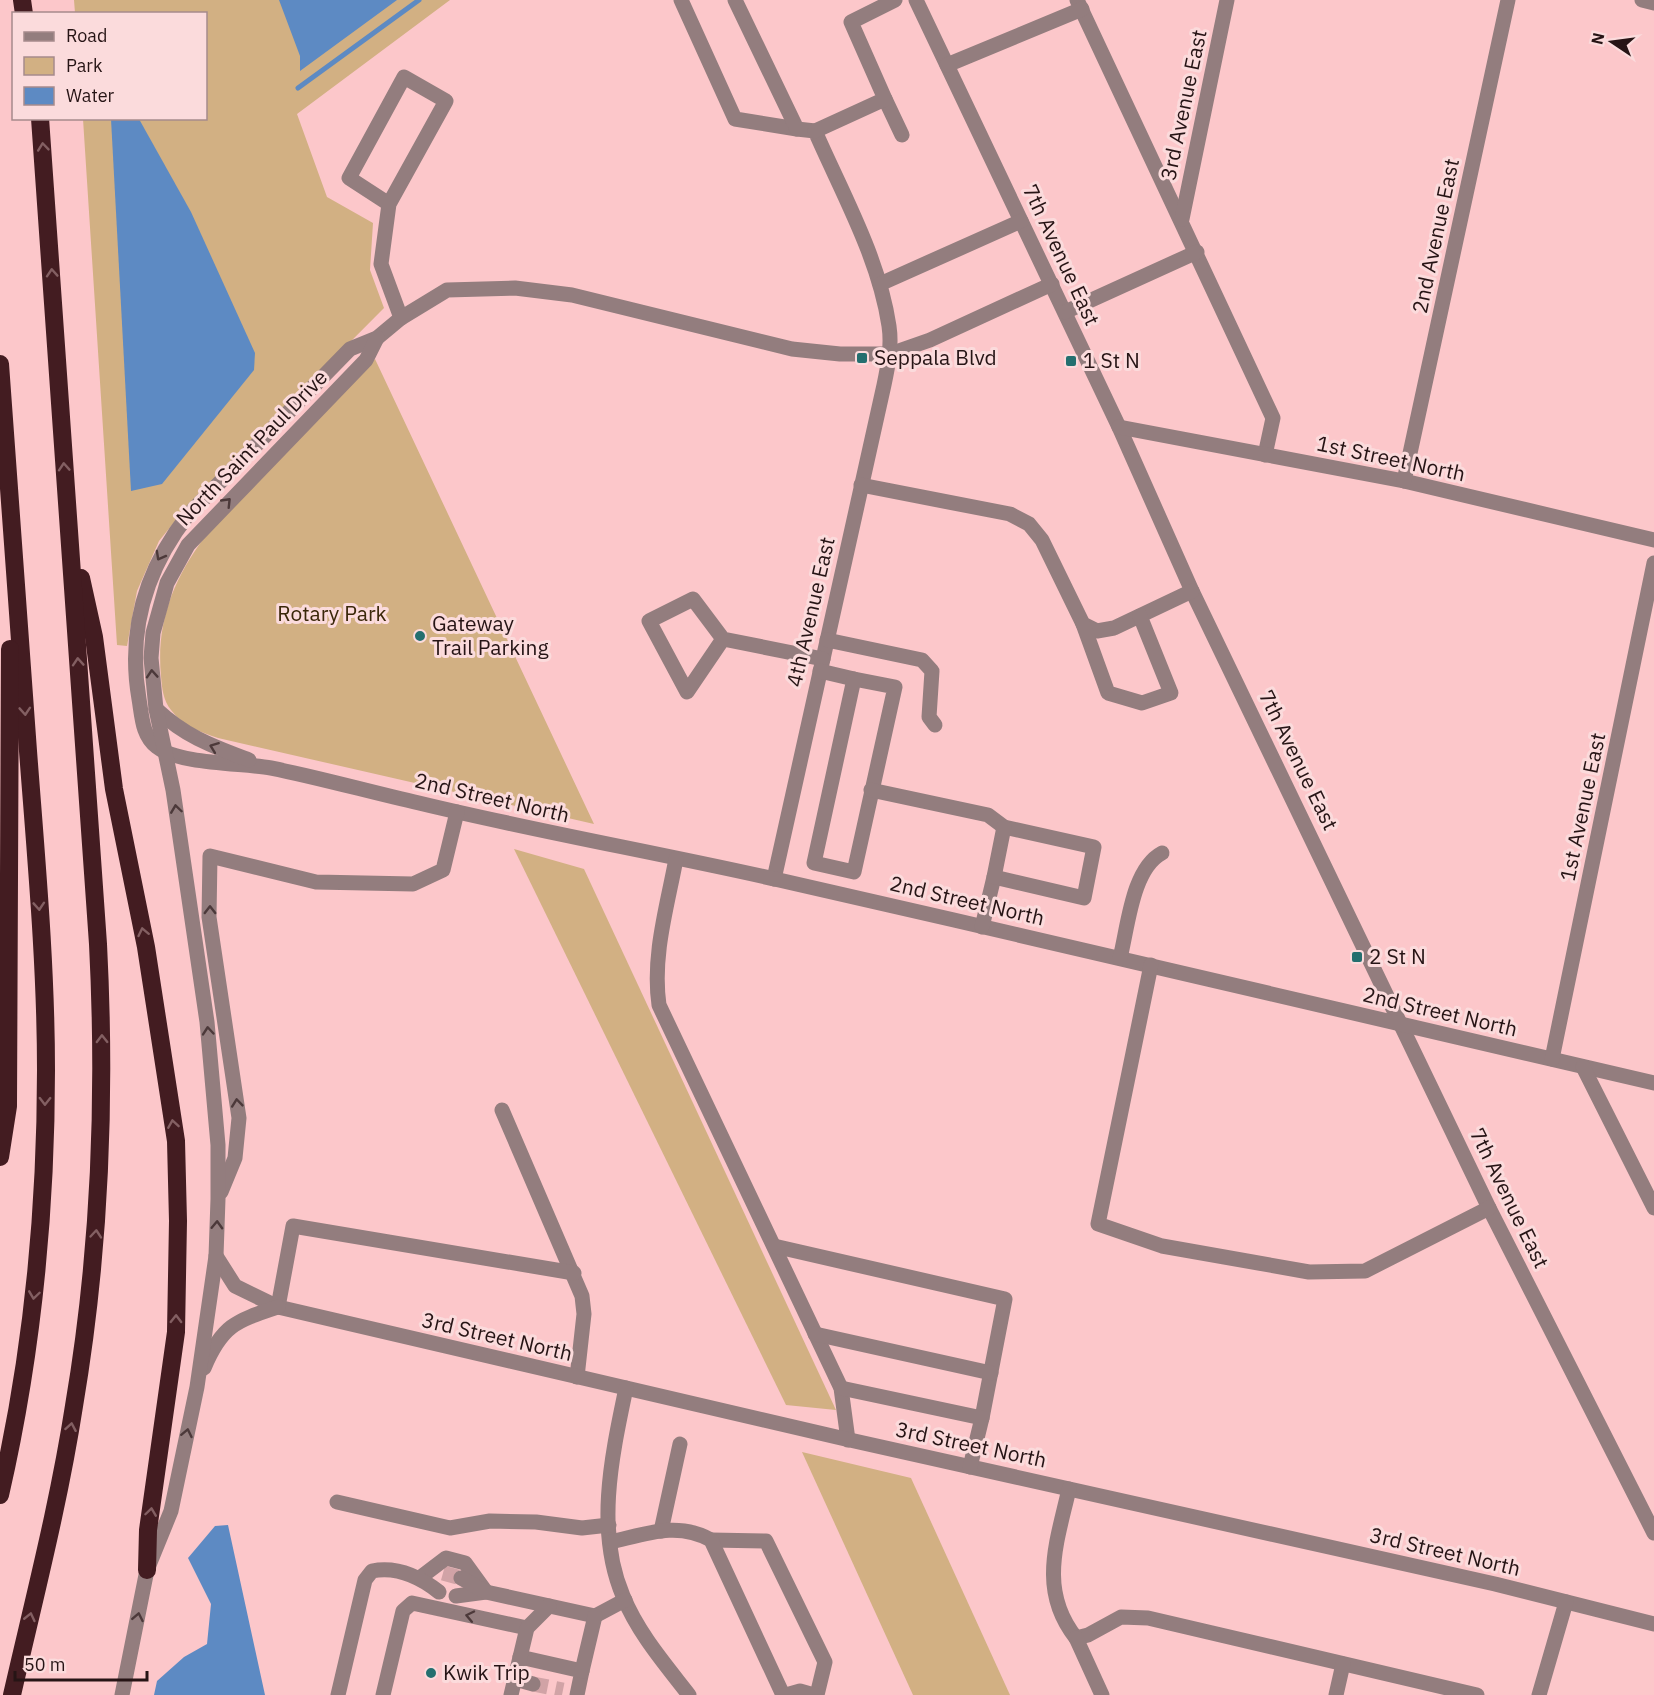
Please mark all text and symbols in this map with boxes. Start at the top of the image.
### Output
legend [12,12,207,120]
north arrow [1582,12,1642,72]
text: Road [66,24,107,47]
street label: 3rd Avenue East [1153,27,1213,183]
text: N [1586,31,1608,47]
text: Park [66,54,103,77]
text: Water [66,84,115,107]
one-way arrow [37,143,49,152]
street label: 2nd Avenue East [1405,156,1465,316]
street label: 7th Avenue East [1017,179,1107,330]
one-way arrow [45,268,58,277]
place label: Seppala Blvd [874,343,997,371]
place label: 1 St N [1083,346,1140,374]
marker: Seppala Blvd [855,351,869,365]
marker: 1 St N [1064,354,1078,368]
street label: North Saint Paul Drive [169,363,333,531]
street label: 1st Street North [1314,429,1468,487]
one-way arrow [58,463,71,472]
one-way arrow [220,498,231,509]
street label: 4th Avenue East [779,534,841,689]
one-way arrow [156,550,167,560]
park label: Rotary Park [277,599,387,627]
place label: Gateway Trail Parking [432,609,549,661]
marker: Gateway Trail Parking [413,629,427,643]
one-way arrow [72,657,85,666]
one-way arrow [146,669,159,678]
street label: 7th Avenue East [1253,685,1345,834]
one-way arrow [18,707,31,716]
street label: 1st Avenue East [1553,730,1611,884]
one-way arrow [209,742,220,754]
street label: 2nd Street North [412,766,572,828]
one-way arrow [170,804,182,813]
street label: 2nd Street North [887,869,1047,931]
one-way arrow [32,901,45,910]
one-way arrow [204,905,216,914]
one-way arrow [137,927,150,937]
place label: 2 St N [1369,942,1426,970]
marker: 2 St N [1350,950,1364,964]
street label: 2nd Street North [1360,980,1520,1042]
one-way arrow [202,1026,215,1035]
one-way arrow [96,1034,108,1043]
one-way arrow [39,1096,52,1105]
one-way arrow [231,1098,244,1107]
one-way arrow [167,1120,180,1130]
street label: 7th Avenue East [1464,1123,1556,1272]
one-way arrow [210,1221,223,1230]
one-way arrow [89,1229,102,1238]
one-way arrow [29,1291,41,1300]
street label: 3rd Street North [419,1305,575,1367]
one-way arrow [170,1314,183,1323]
street label: 3rd Street North [893,1414,1049,1474]
one-way arrow [64,1422,77,1432]
one-way arrow [180,1428,193,1438]
one-way arrow [144,1508,156,1517]
street label: 3rd Street North [1367,1520,1523,1582]
one-way arrow [465,1610,475,1623]
one-way arrow [131,1612,144,1622]
one-way arrow [22,1613,35,1623]
scale bar [15,1644,147,1682]
text: 50 m [24,1653,66,1676]
place label: Kwik Trip [443,1658,530,1686]
marker: Kwik Trip [424,1666,438,1680]

